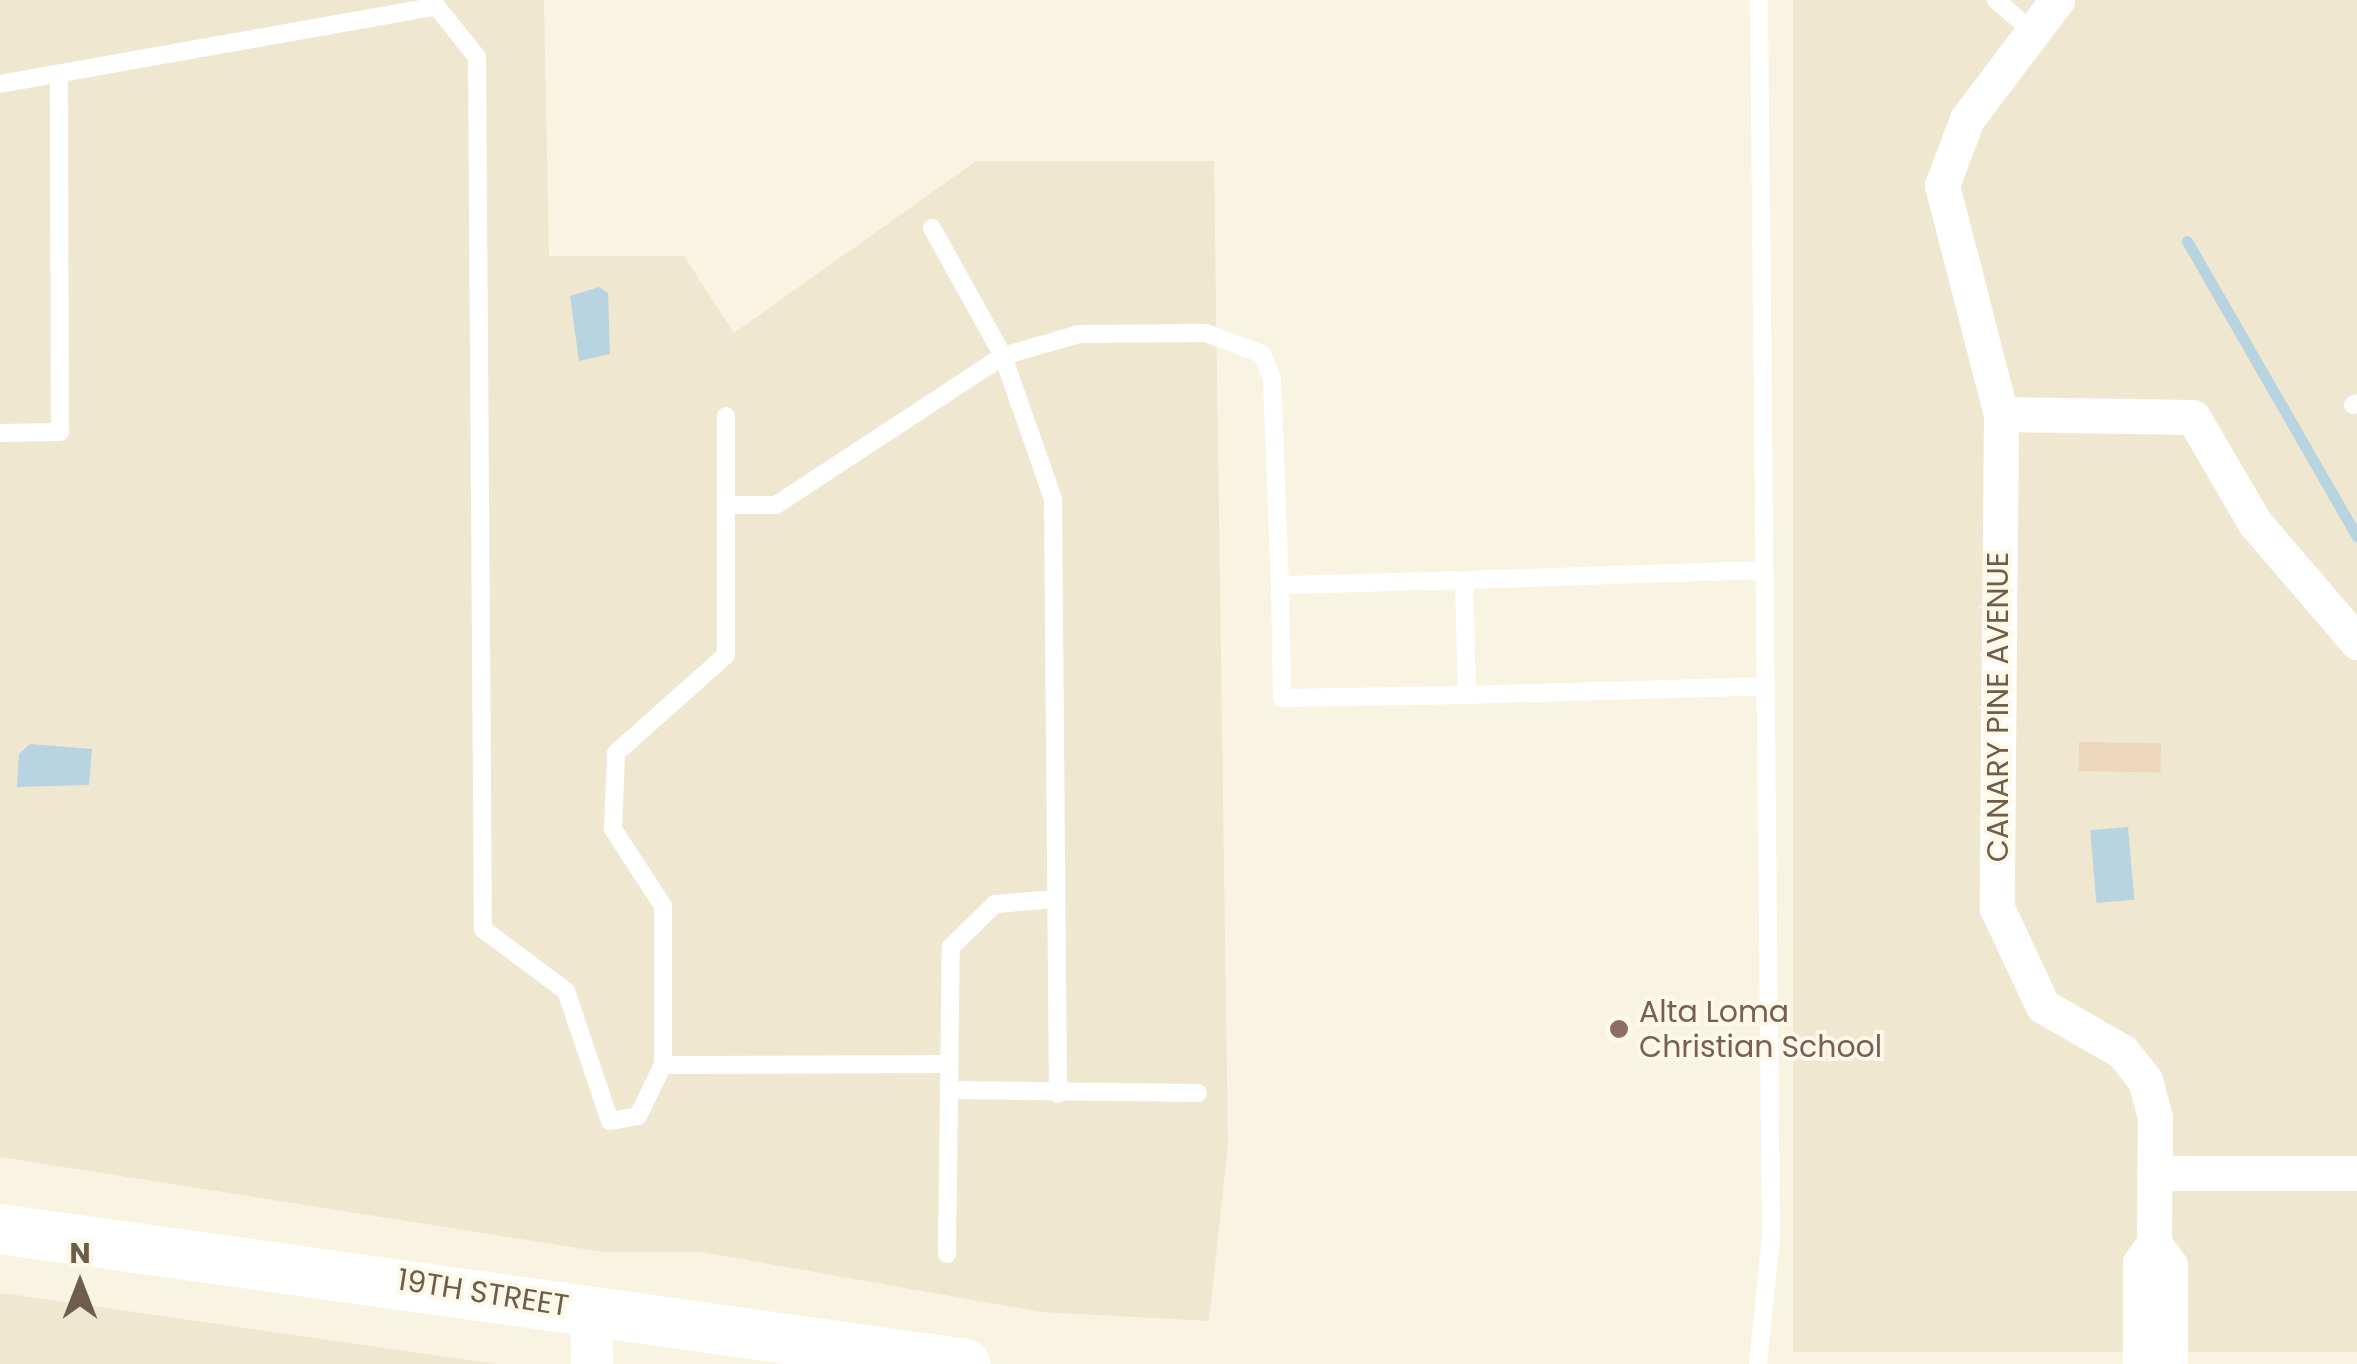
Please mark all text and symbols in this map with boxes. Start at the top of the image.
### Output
street label: CANARY PINE AVENUE [1980,552,2016,862]
place label: Alta Loma Christian School [1639,994,1882,1064]
marker: Alta Loma Christian School [1608,1018,1630,1040]
north arrow [30,1234,130,1334]
text: N [69,1234,91,1273]
street label: 19TH STREET [395,1262,571,1324]

